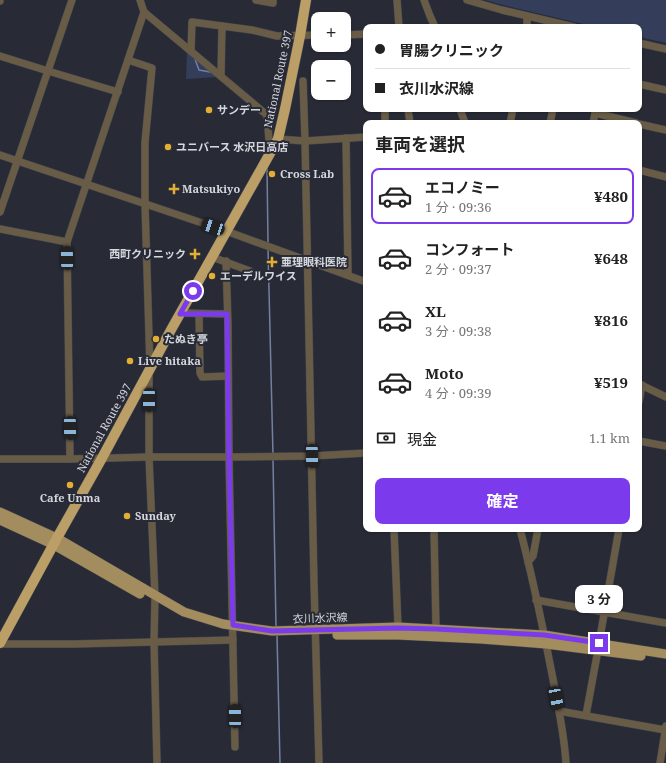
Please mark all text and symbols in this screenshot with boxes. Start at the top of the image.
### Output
map controls [311,12,351,100]
button: + [311,12,351,52]
street label: National Route 397 [260,29,295,129]
text: 胃腸クリニック [399,40,504,60]
button: − [311,60,351,100]
text: 衣川水沢線 [399,78,474,98]
place label: サンデー [217,102,261,117]
marker: サンデー [204,105,214,115]
text: 車両を選択 [375,132,465,156]
place label: ユニバース 水沢日高店 [176,139,288,154]
marker: ユニバース 水沢日高店 [163,142,173,152]
place label: Cross Lab [280,166,334,181]
marker: Cross Lab [267,169,277,179]
text: エコノミー [425,177,500,197]
icon: car [377,178,413,214]
place label: Matsukiyo [182,181,240,196]
marker: Matsukiyo [169,184,179,194]
text: ¥480 [594,186,628,206]
text: 1 分 · 09:36 [425,198,491,216]
car [200,217,226,237]
text: コンフォート [425,239,515,259]
icon: car [377,240,413,276]
car [61,246,73,270]
place label: 西町クリニック [109,246,186,261]
marker: 西町クリニック [189,248,201,260]
text: ¥648 [594,248,628,268]
place label: 亜理眼科医院 [281,254,347,269]
marker: 亜理眼科医院 [266,256,278,268]
text: 2 分 · 09:37 [425,260,491,278]
place label: エーデルワイス [220,268,297,283]
marker: エーデルワイス [207,271,217,281]
route start [184,282,202,300]
text: XL [425,301,446,321]
icon: car [377,302,413,338]
text: ¥816 [594,310,628,330]
text: 3 分 · 09:38 [425,322,491,340]
place label: たぬき亭 [164,331,208,346]
marker: たぬき亭 [151,334,161,344]
place label: Live hitaka [138,353,201,368]
marker: Live hitaka [125,356,135,366]
text: Moto [425,363,464,383]
icon: car [377,364,413,400]
text: ¥519 [594,372,628,392]
street label: National Route 397 [73,381,134,475]
text: 4 分 · 09:39 [425,384,491,402]
car [143,388,155,412]
car [64,416,76,440]
icon: cash [375,427,397,449]
text: 現金 [407,429,437,449]
text: 1.1 km [589,429,630,447]
car [306,444,318,468]
button: 確定 [375,478,630,524]
marker: Cafe Unma [65,480,75,490]
place label: Cafe Unma [40,490,101,505]
place label: Sunday [135,508,177,523]
marker: Sunday [122,511,132,521]
callout: 3 分 [575,585,623,613]
text: 3 分 [587,590,611,608]
street label: 衣川水沢線 [292,609,348,626]
route end [590,634,608,652]
car [548,685,564,711]
car [229,704,241,728]

